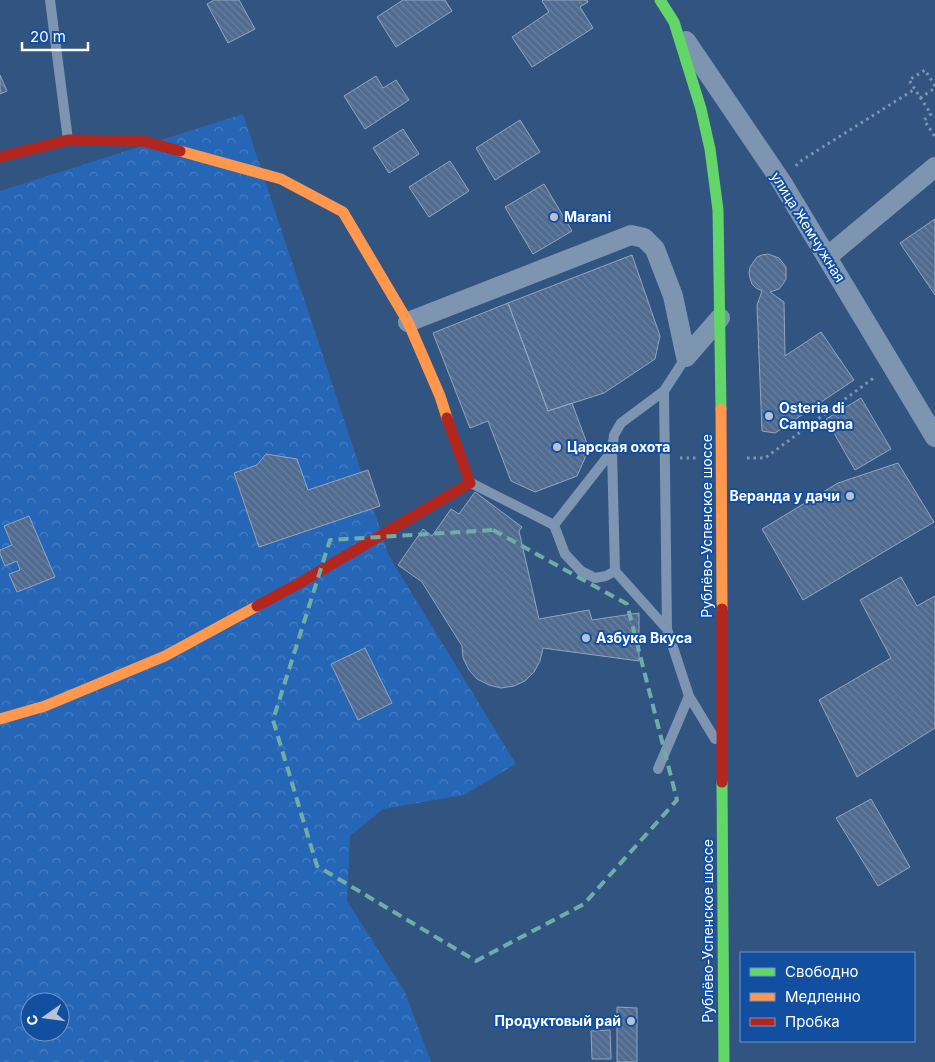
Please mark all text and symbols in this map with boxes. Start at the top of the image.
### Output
scale bar [22,20,89,52]
text: 20 m [30,27,66,46]
street label: улица Жемчужная [768,169,849,285]
place label: Marani [564,208,612,225]
marker: Marani [548,211,560,223]
place label: Osteria di Campagna [779,399,853,432]
marker: Osteria di Campagna [763,410,775,422]
street label: Рублёво-Успенское шоссе [698,434,715,618]
place label: Царская охота [567,438,670,455]
marker: Царская охота [551,441,563,453]
place label: Веранда у дачи [729,487,840,504]
marker: Веранда у дачи [844,490,856,502]
place label: Азбука Вкуса [596,629,692,646]
marker: Азбука Вкуса [580,632,592,644]
street label: Рублёво-Успенское шоссе [699,839,716,1023]
legend [740,952,915,1042]
text: Свободно [785,962,859,981]
text: Медленно [785,987,861,1006]
north arrow [20,992,70,1042]
place label: Продуктовый рай [495,1012,621,1029]
text: Пробка [785,1012,840,1031]
text: С [22,1013,41,1027]
marker: Продуктовый рай [625,1015,637,1027]

